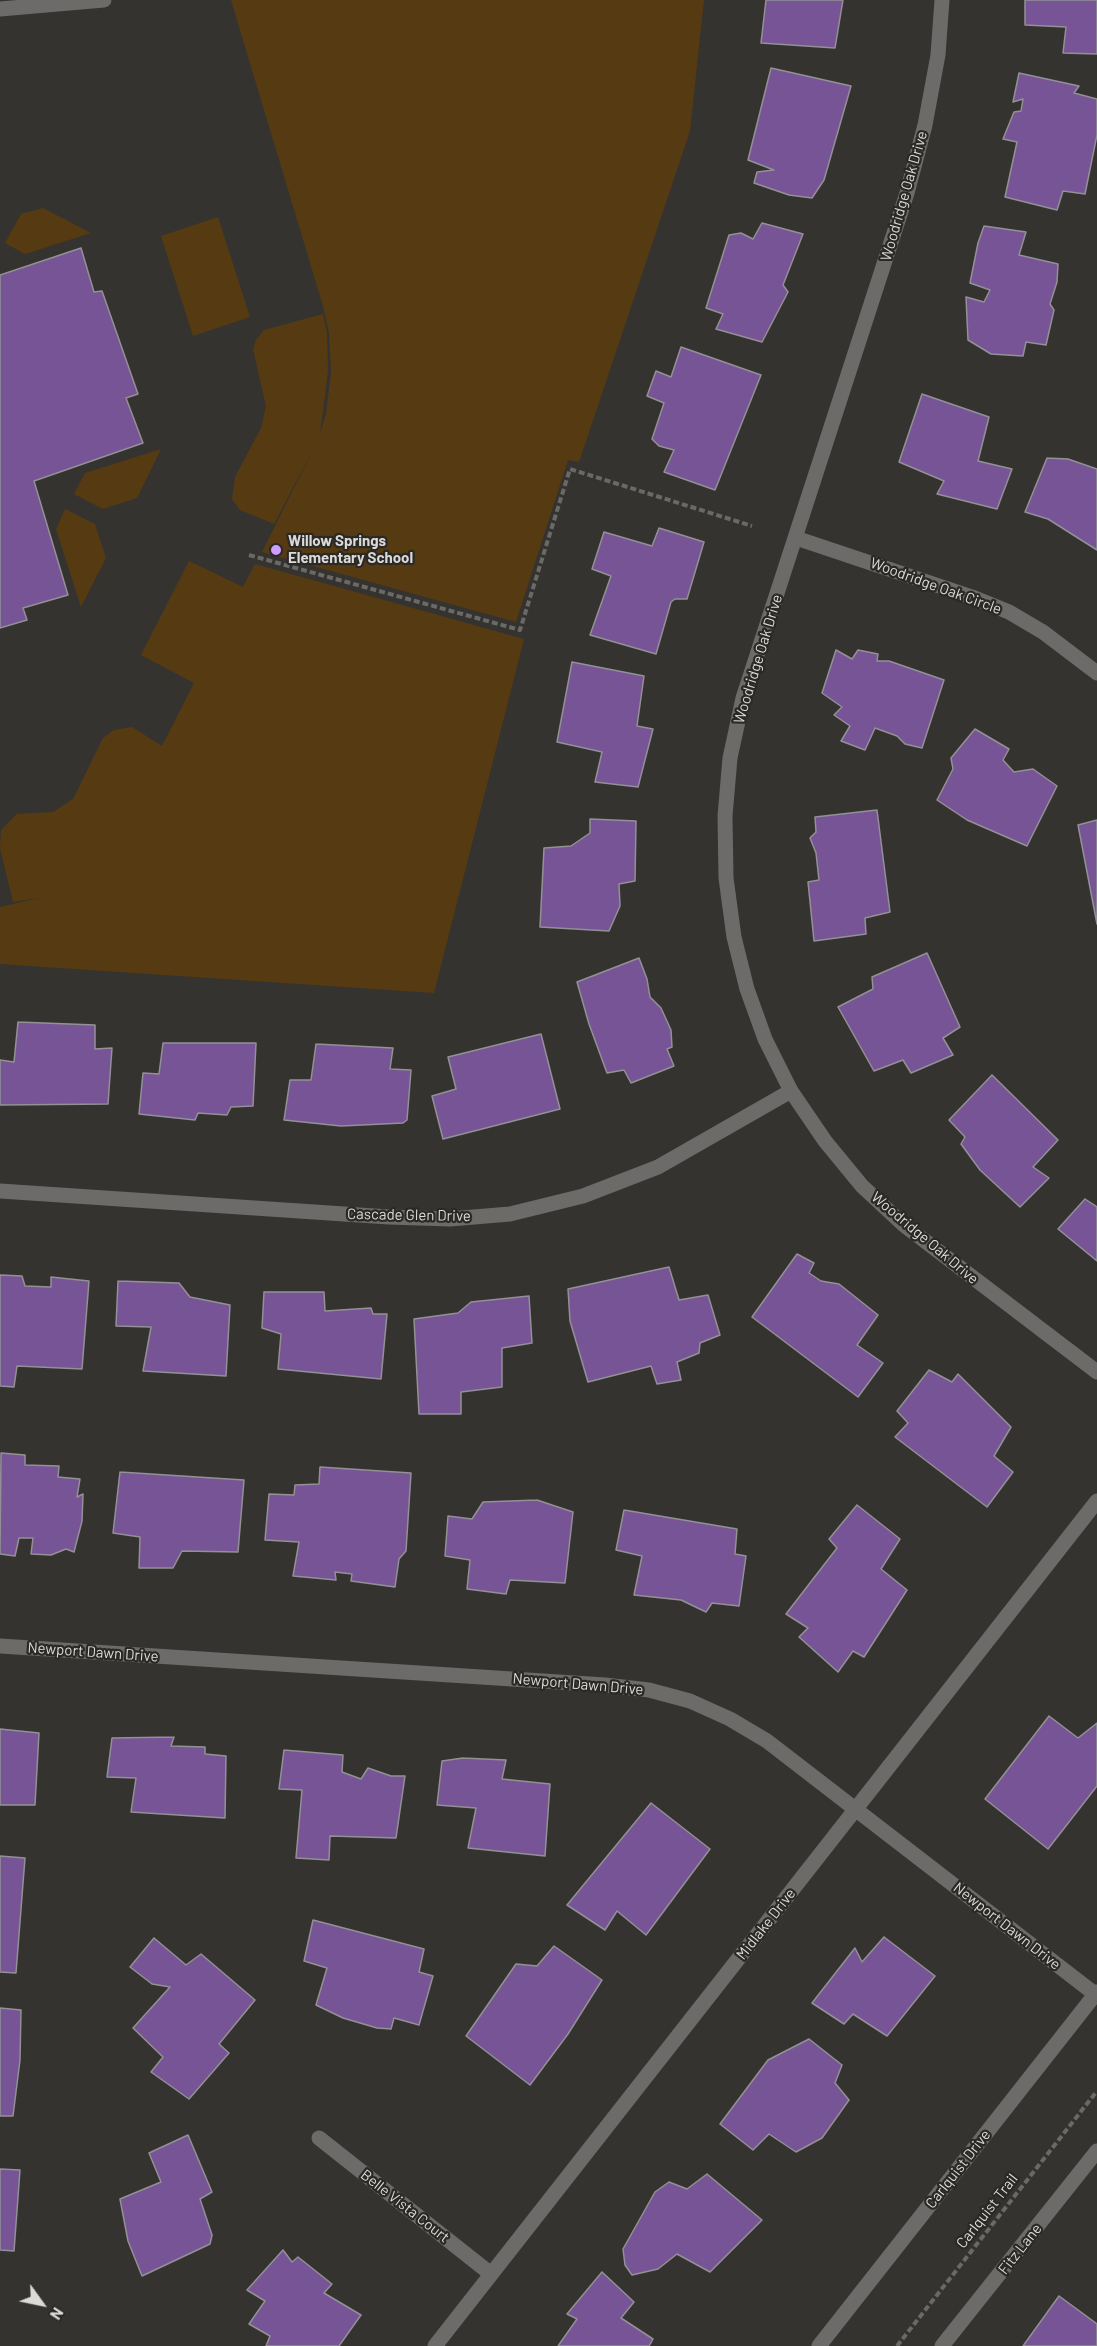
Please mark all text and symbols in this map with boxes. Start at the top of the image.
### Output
street label: Woodridge Oak Drive [877,129,931,263]
place label: Willow Springs Elementary School [288,532,413,567]
marker: Willow Springs Elementary School [269,543,283,557]
street label: Woodridge Oak Circle [868,554,1004,618]
street label: Woodridge Oak Drive [730,592,786,726]
street label: Woodridge Oak Drive [868,1188,982,1288]
street label: Cascade Glen Drive [347,1205,471,1225]
street label: Newport Dawn Drive [27,1638,159,1666]
street label: Newport Dawn Drive [512,1669,644,1699]
street label: Newport Dawn Drive [950,1878,1064,1974]
street label: Midlake Drive [733,1885,799,1963]
street label: Carlquist Drive [922,2126,994,2212]
street label: Belle Vista Court [357,2166,453,2246]
street label: Carlquist Trail [952,2170,1022,2252]
street label: Fitz Lane [995,2220,1045,2278]
north arrow [12,2274,72,2334]
text: N [47,2304,68,2324]

